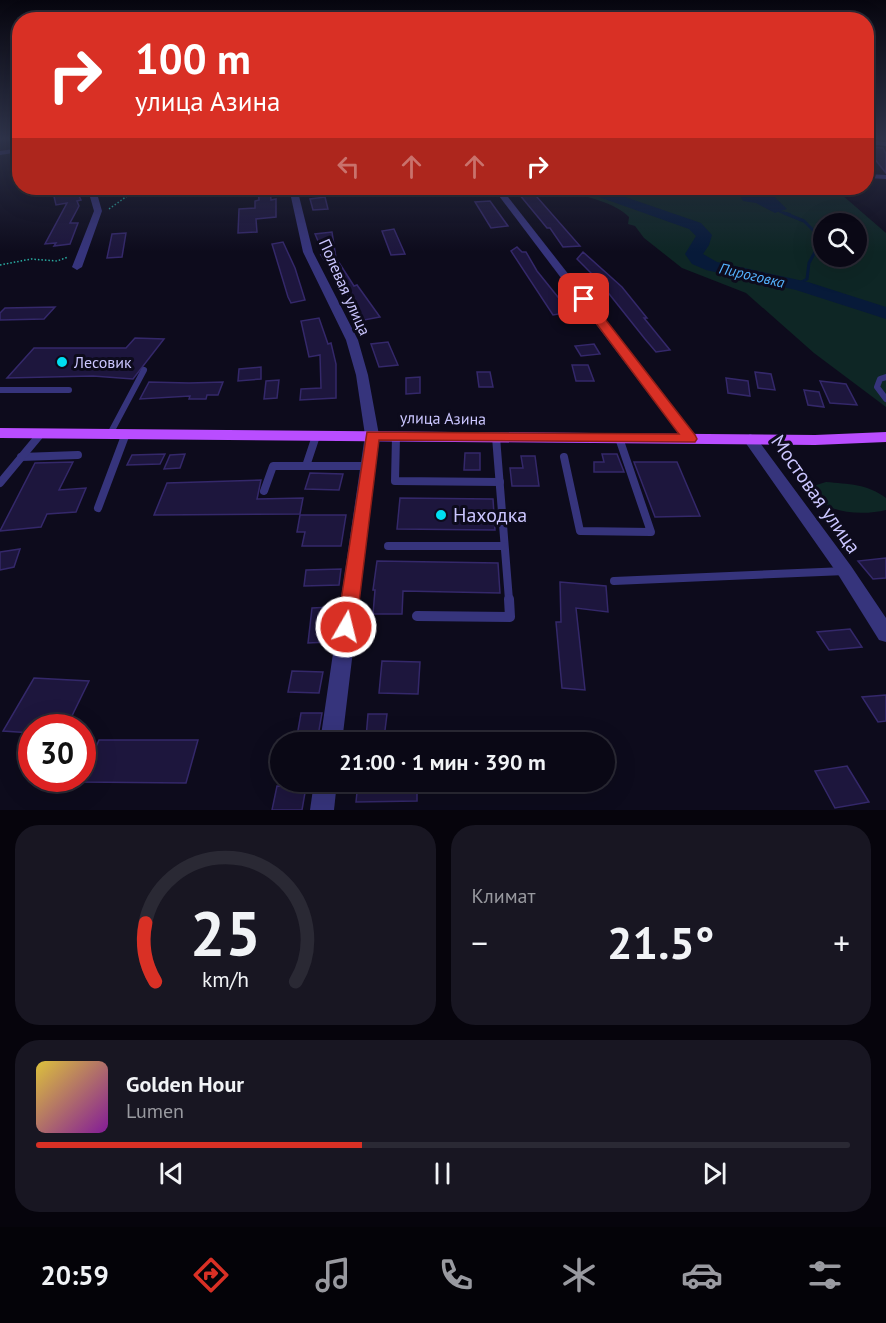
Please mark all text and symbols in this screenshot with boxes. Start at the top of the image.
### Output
text: 100 m [135,31,251,86]
icon: right [36,36,114,114]
text: улица Азина [135,84,280,118]
icon: left [332,150,365,183]
icon: ahead [395,150,428,183]
icon: ahead [458,150,491,183]
icon: right [521,150,554,183]
map controls [813,213,867,267]
button: search [813,213,867,267]
street label: Полевая улица [315,236,375,338]
water label: Пироговка [717,258,787,292]
pin [558,273,609,324]
icon: arrive [567,282,600,315]
place label: Лесовик [73,352,132,372]
marker: Лесовик [55,355,69,369]
street label: улица Азина [400,407,486,429]
street label: Мостовая улица [765,430,867,558]
place label: Находка [453,502,527,528]
marker: Находка [434,508,448,522]
position arrow [314,595,378,659]
speed limit sign: 30 [18,714,96,792]
text: 21:00 · 1 мин · 390 m [339,748,546,776]
text: Климат [472,883,535,909]
text: 25 [190,892,261,973]
text: 21.5° [607,913,714,971]
text: − [472,921,488,964]
text: + [833,921,850,964]
text: km/h [202,965,249,993]
text: Golden Hour [126,1070,244,1098]
text: Lumen [126,1098,184,1124]
icon: previous [155,1157,188,1190]
icon: pause [426,1157,459,1190]
icon: next [698,1157,731,1190]
icon: directions [190,1254,232,1296]
icon: music [312,1254,354,1296]
icon: phone [435,1254,477,1296]
icon: climate [558,1254,600,1296]
icon: car [681,1254,723,1296]
icon: filters [804,1254,846,1296]
text: 20:59 [40,1258,109,1292]

